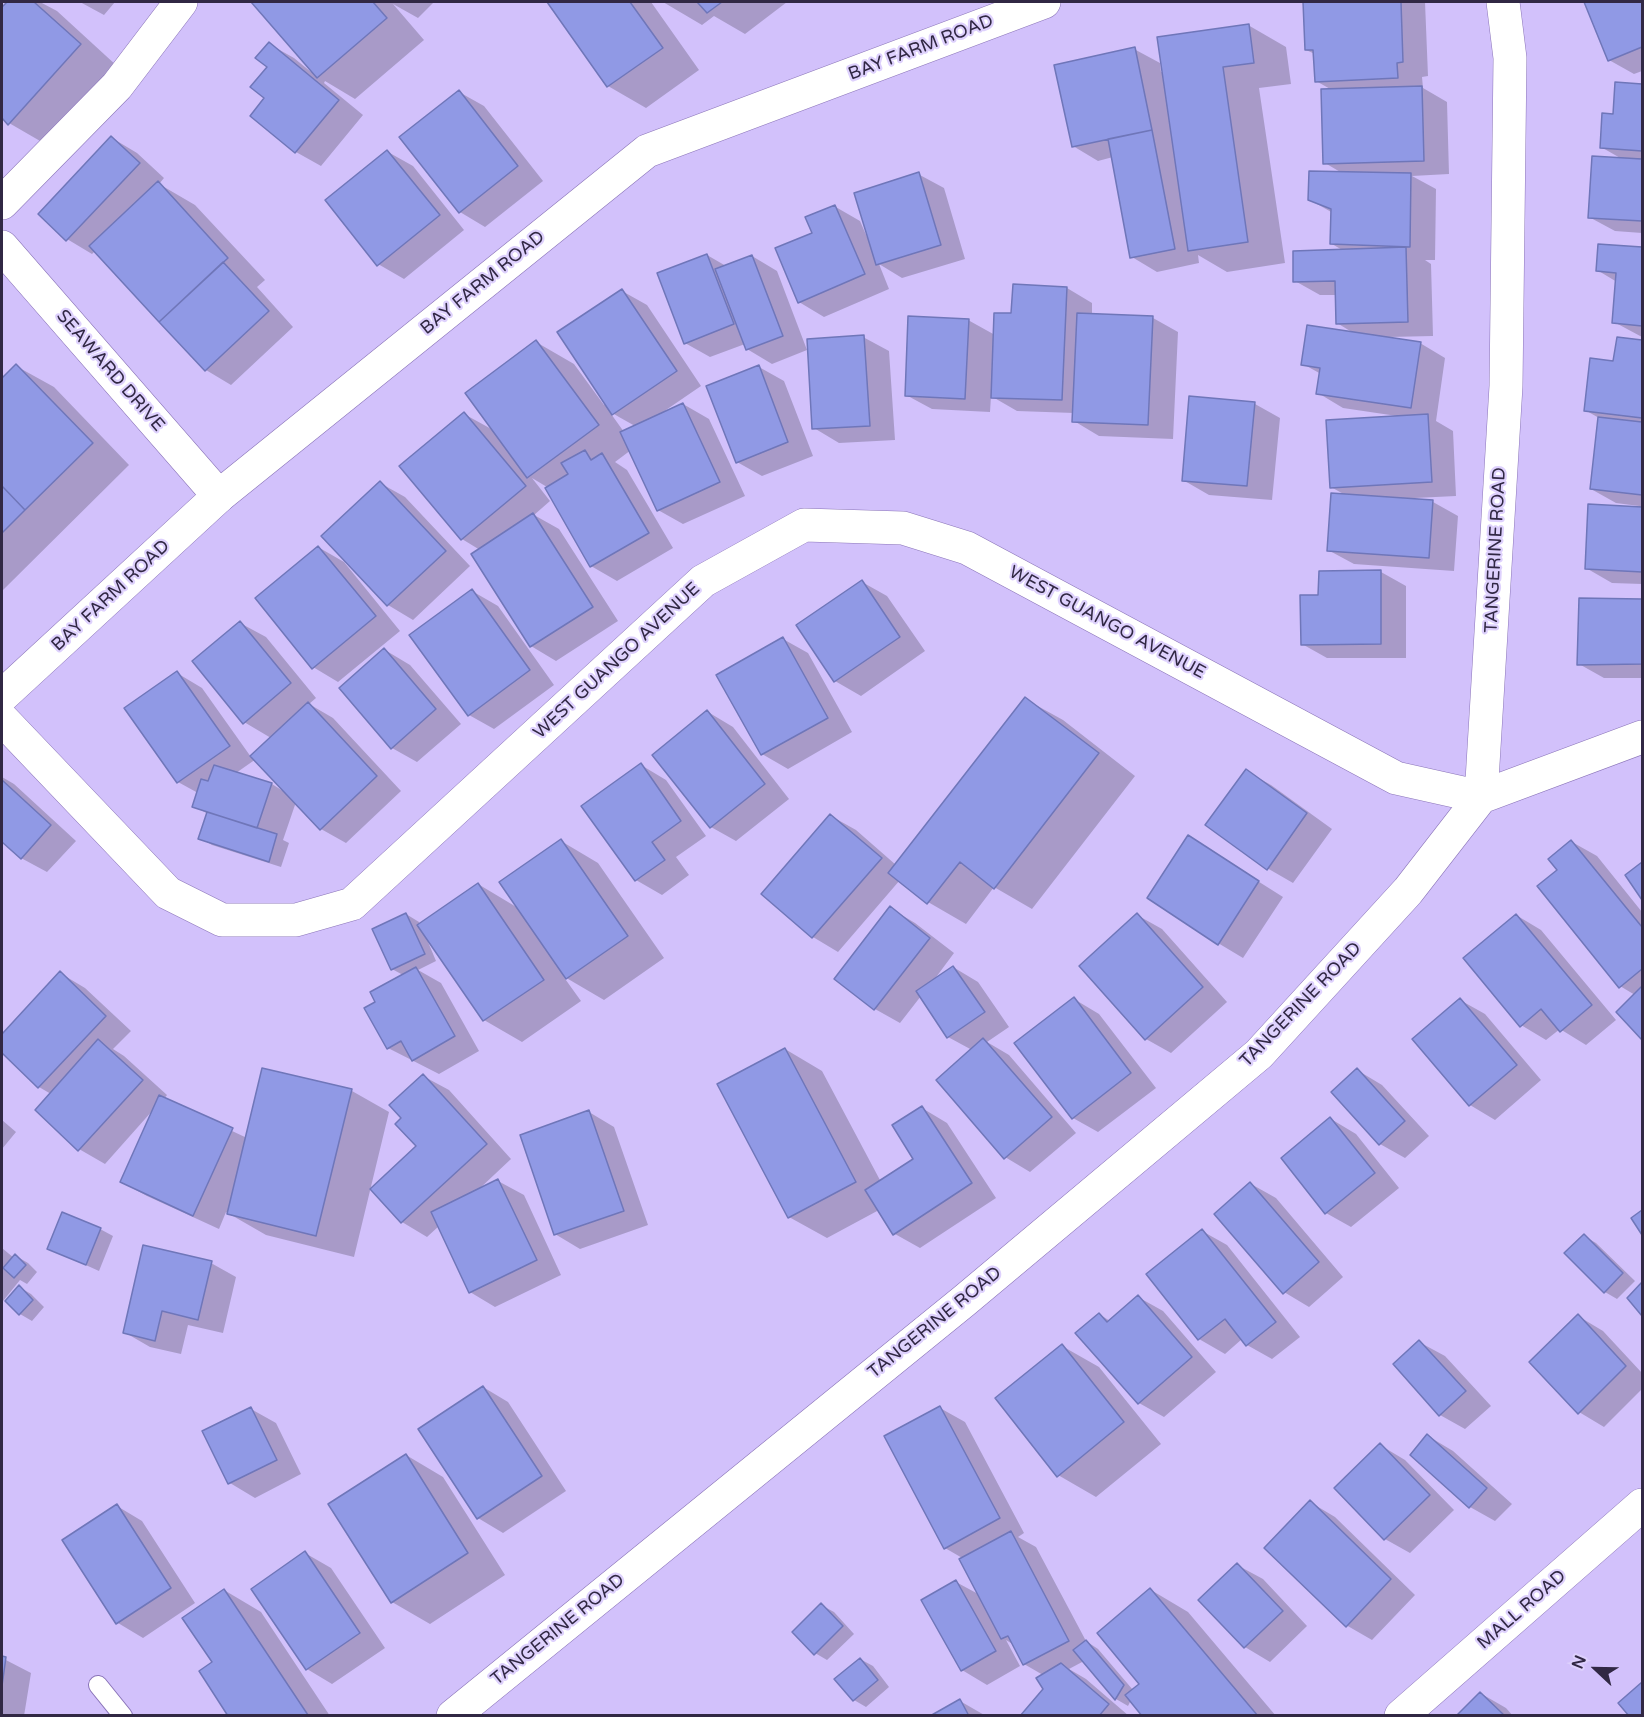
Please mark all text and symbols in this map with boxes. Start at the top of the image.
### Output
street label: BAY FARM ROAD [846,10,996,86]
street label: BAY FARM ROAD [417,226,549,340]
street label: SEAWARD DRIVE [51,306,169,436]
street label: TANGERINE ROAD [1481,467,1511,633]
street label: BAY FARM ROAD [48,536,174,656]
street label: WEST GUANGO AVENUE [1005,562,1209,684]
street label: WEST GUANGO AVENUE [529,578,705,744]
street label: TANGERINE ROAD [1236,938,1366,1072]
street label: TANGERINE ROAD [864,1263,1006,1383]
street label: MALL ROAD [1473,1566,1571,1654]
street label: TANGERINE ROAD [487,1570,629,1690]
north arrow [1566,1639,1626,1699]
text: N [1568,1653,1591,1672]

